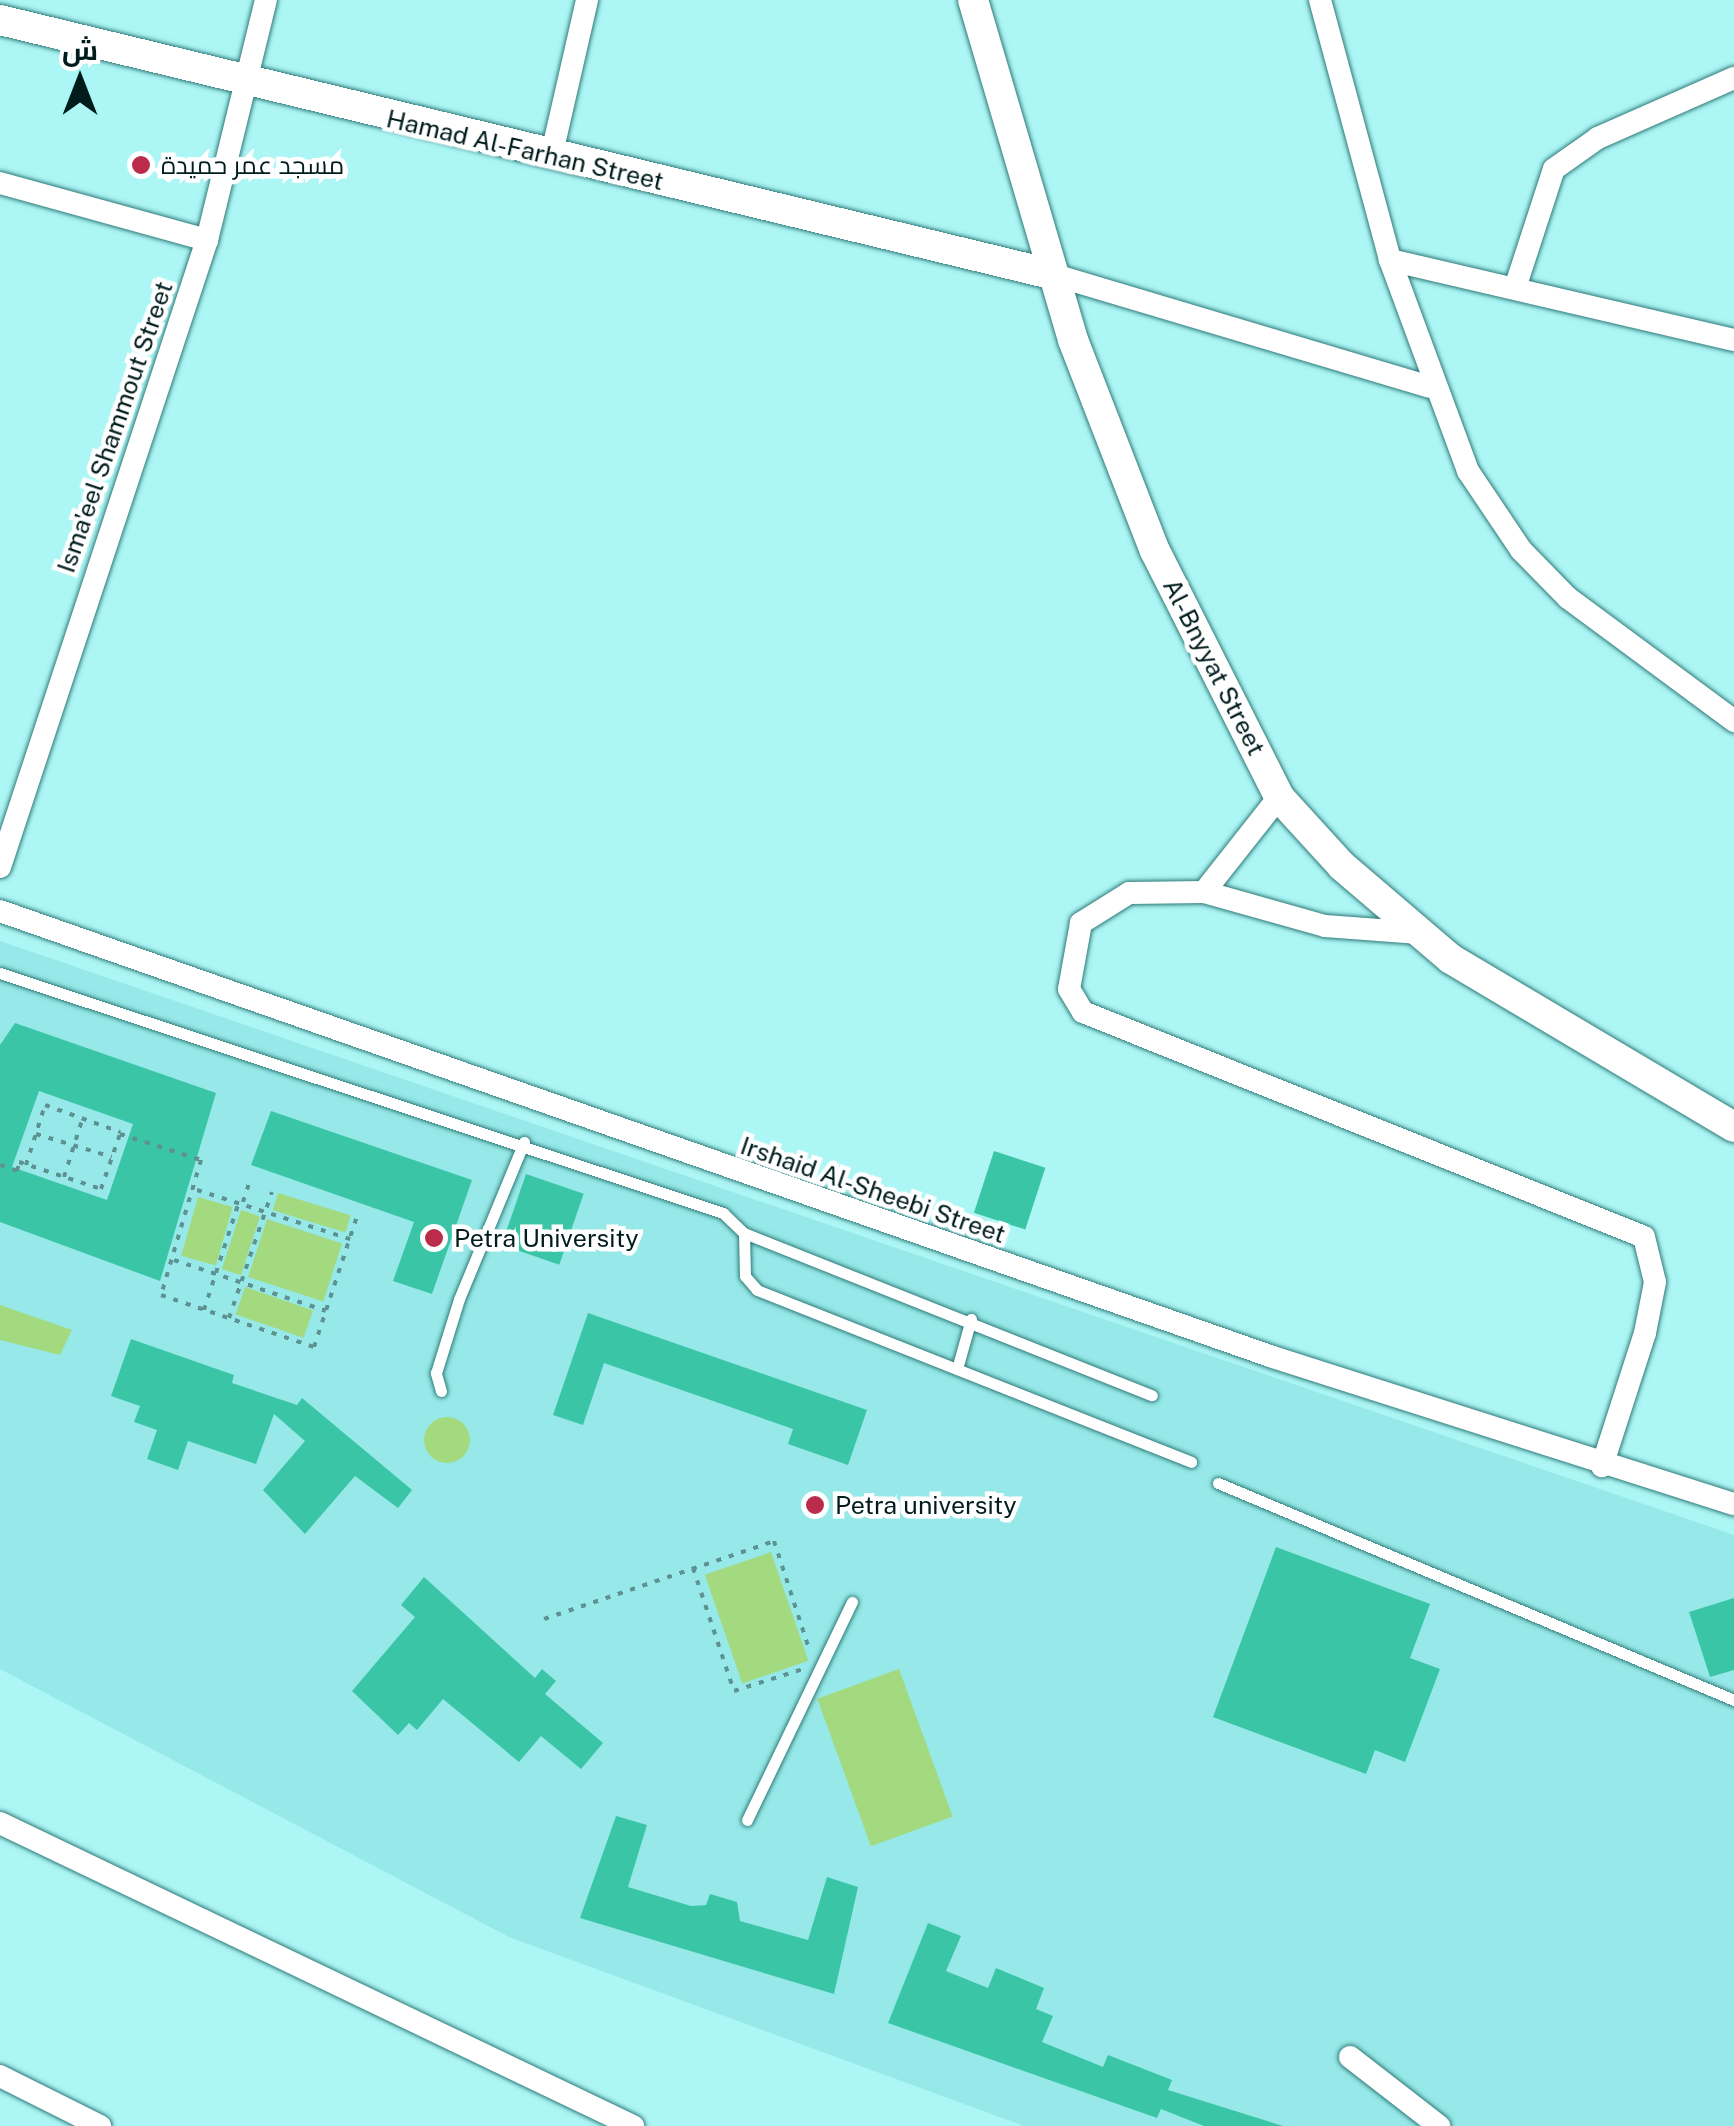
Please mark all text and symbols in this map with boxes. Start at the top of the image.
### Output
north arrow [30,30,130,130]
text: ش [62,33,98,66]
street label: Hamad Al-Farhan Street [384,103,666,197]
place label: مسجد عمر حميدة [161,150,344,180]
marker: مسجد عمر حميدة [130,154,152,176]
street label: Isma'eel Shammout Street [51,277,179,577]
street label: Al-Bnyyat Street [1157,574,1271,760]
street label: Irshaid Al-Sheebi Street [737,1131,1009,1249]
place label: Petra University [454,1223,639,1253]
marker: Petra University [423,1227,445,1249]
place label: Petra university [835,1490,1017,1520]
marker: Petra university [804,1494,826,1516]

